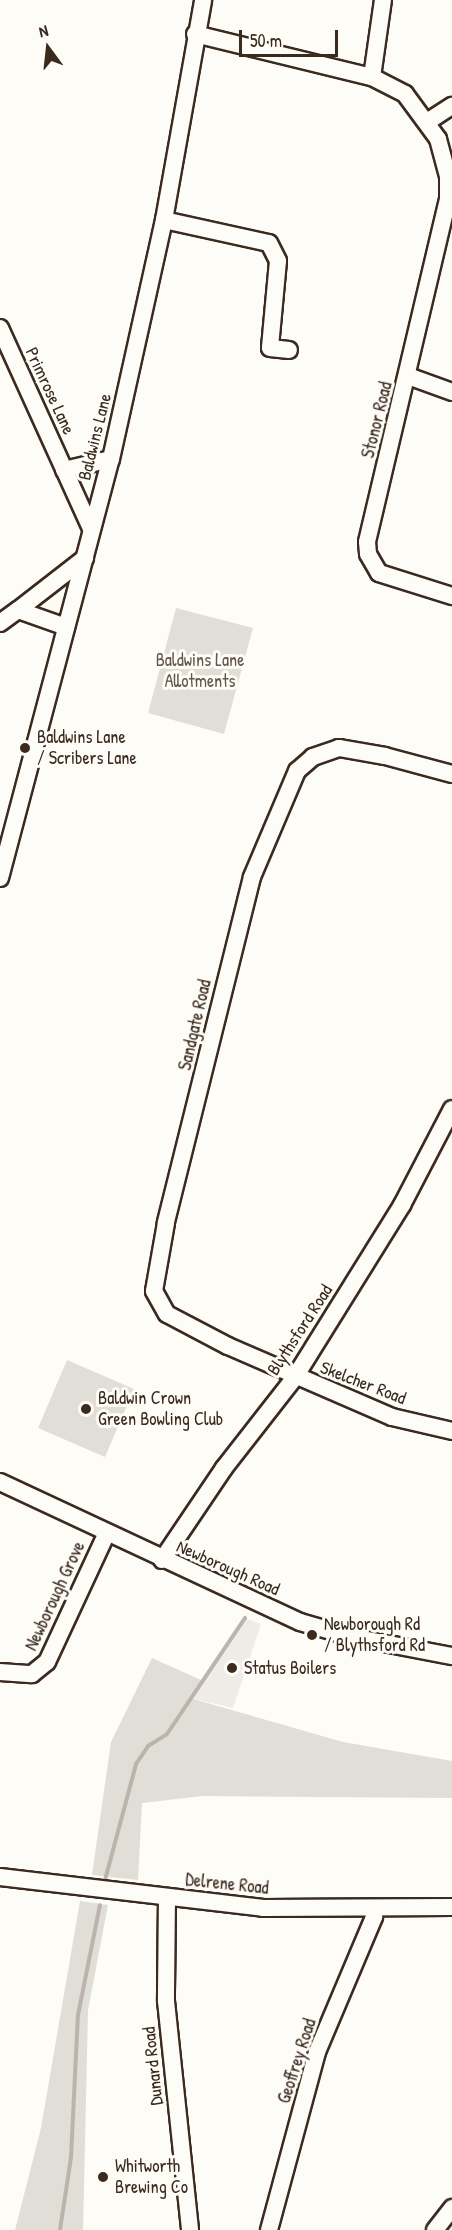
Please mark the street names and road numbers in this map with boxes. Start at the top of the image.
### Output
street label: Primrose Lane [20,344,80,438]
street label: Stonor Road [357,380,397,460]
street label: Baldwins Lane [74,391,116,483]
street label: Sandgate Road [174,977,216,1073]
street label: Blythsford Road [263,1281,337,1379]
street label: Skelcher Road [317,1357,409,1409]
street label: Newborough Road [173,1536,283,1600]
street label: Newborough Grove [20,1538,90,1654]
street label: Delrene Road [184,1869,270,1899]
street label: Geoffrey Road [273,2016,321,2106]
street label: Dunard Road [138,2026,168,2106]

